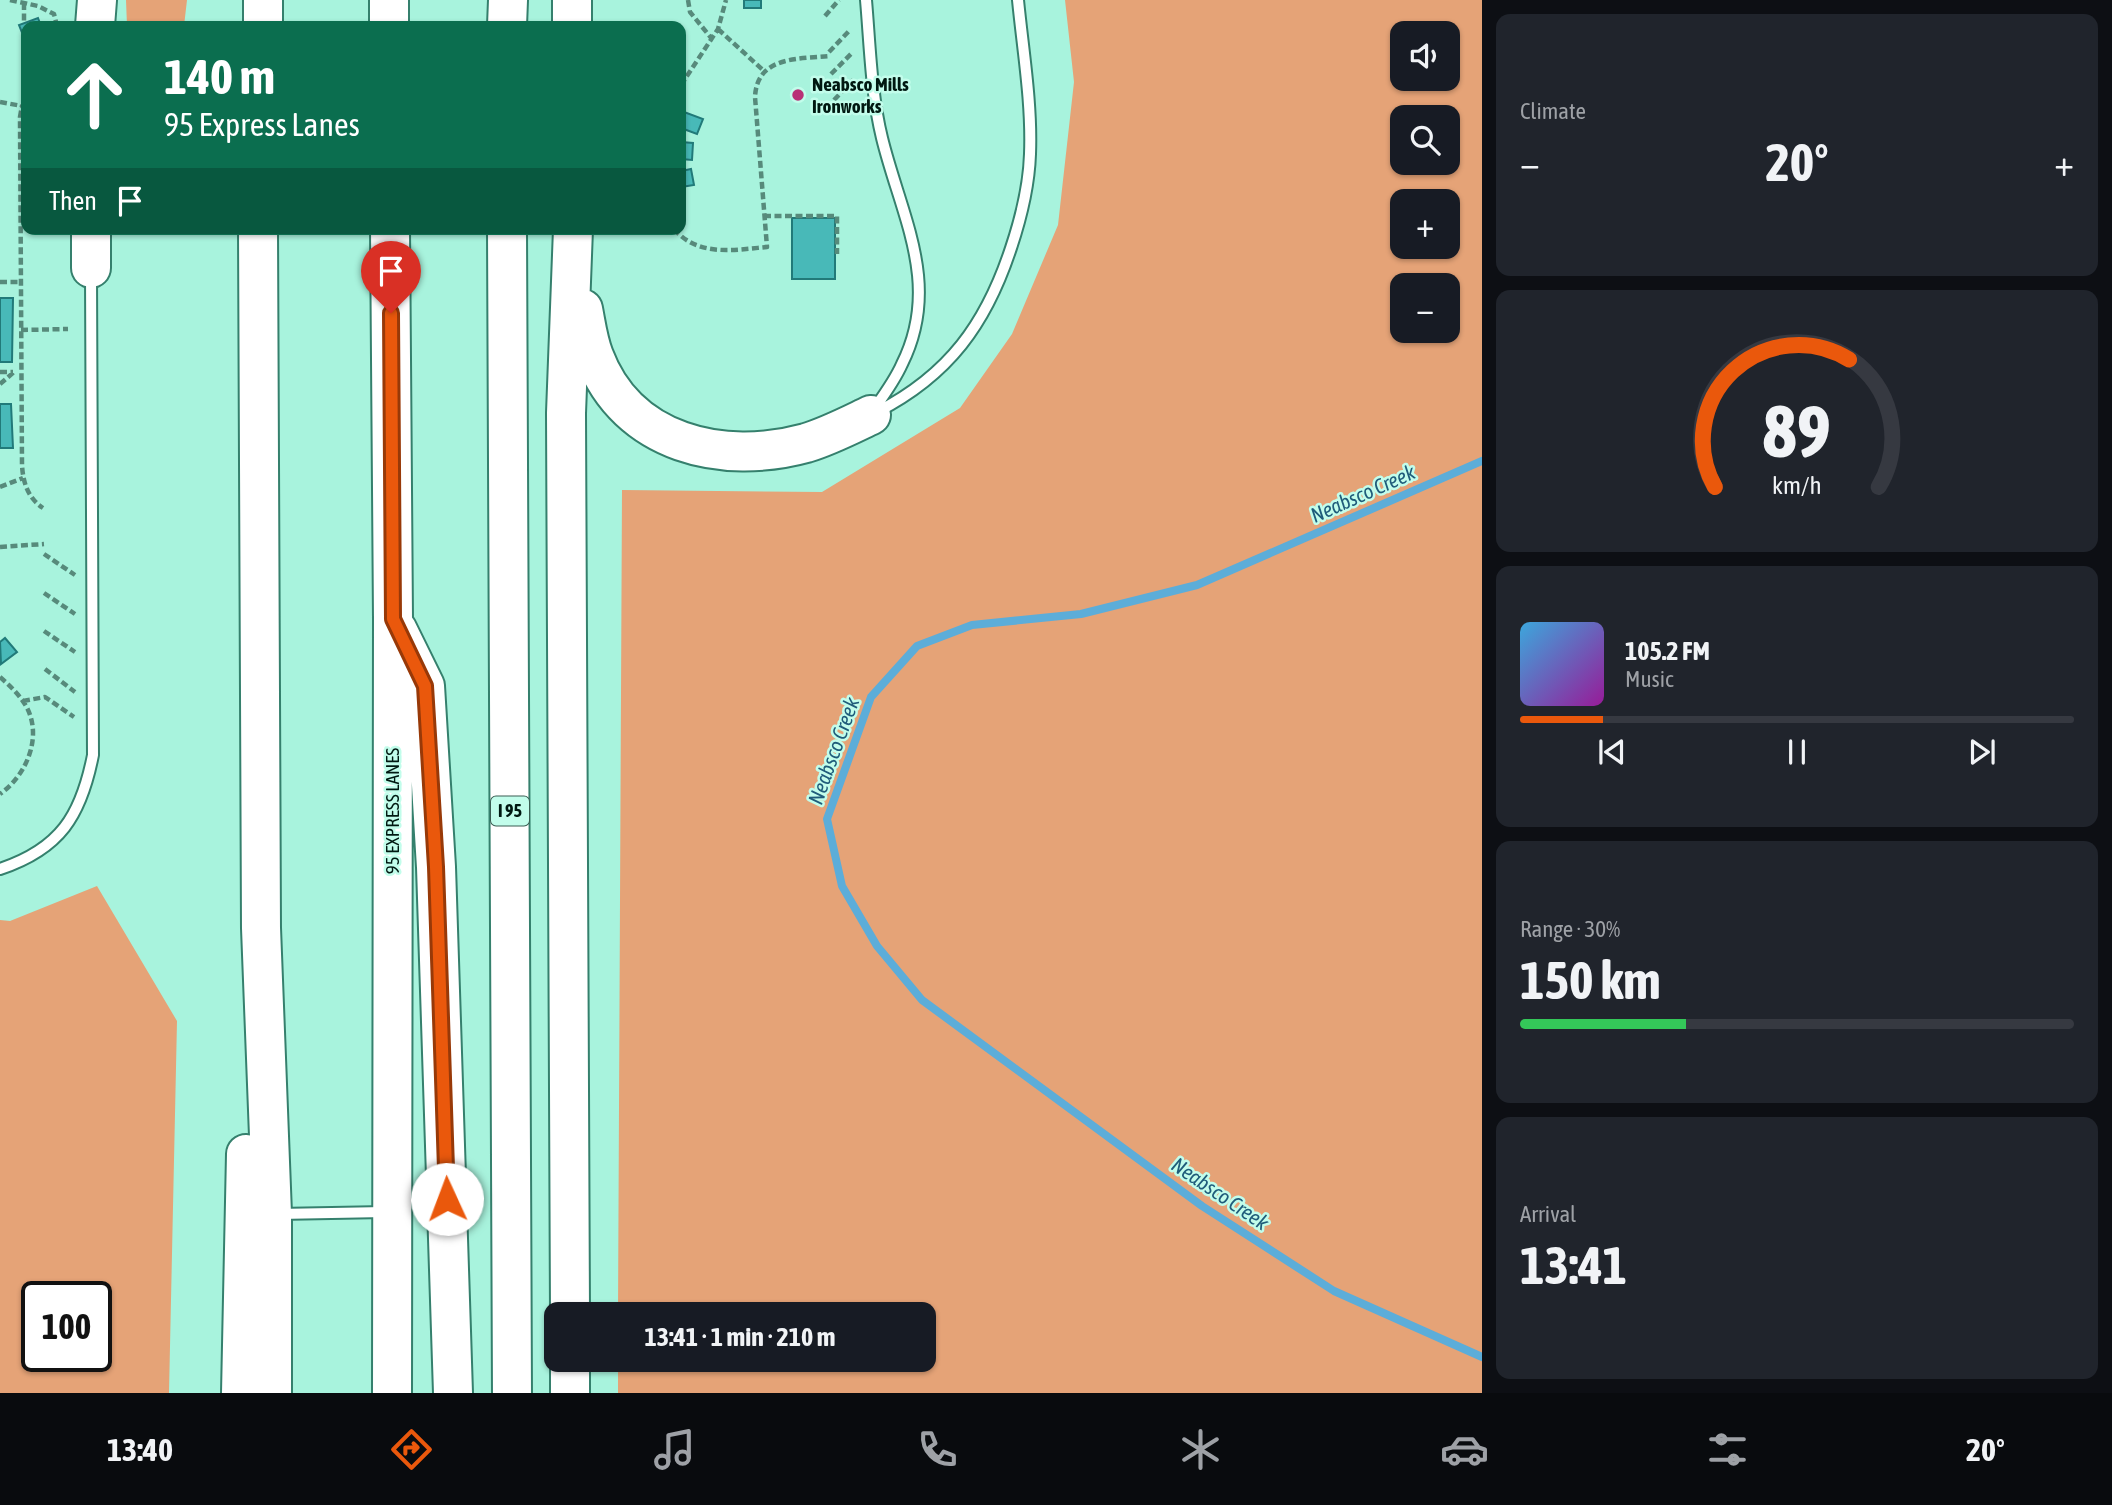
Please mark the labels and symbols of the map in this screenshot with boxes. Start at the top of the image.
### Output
place label: Neabsco Mills Ironworks [812,73,909,117]
marker: Neabsco Mills Ironworks [790,87,806,103]
pin [361,241,421,313]
water label: Neabsco Creek [1307,459,1419,527]
water label: Neabsco Creek [803,693,864,807]
street label: 95 EXPRESS LANES [381,748,403,874]
road number: I 95 [491,796,529,826]
water label: Neabsco Creek [1167,1152,1274,1235]
position arrow [410,1162,484,1236]
speed limit sign: 100 [21,1281,112,1372]

